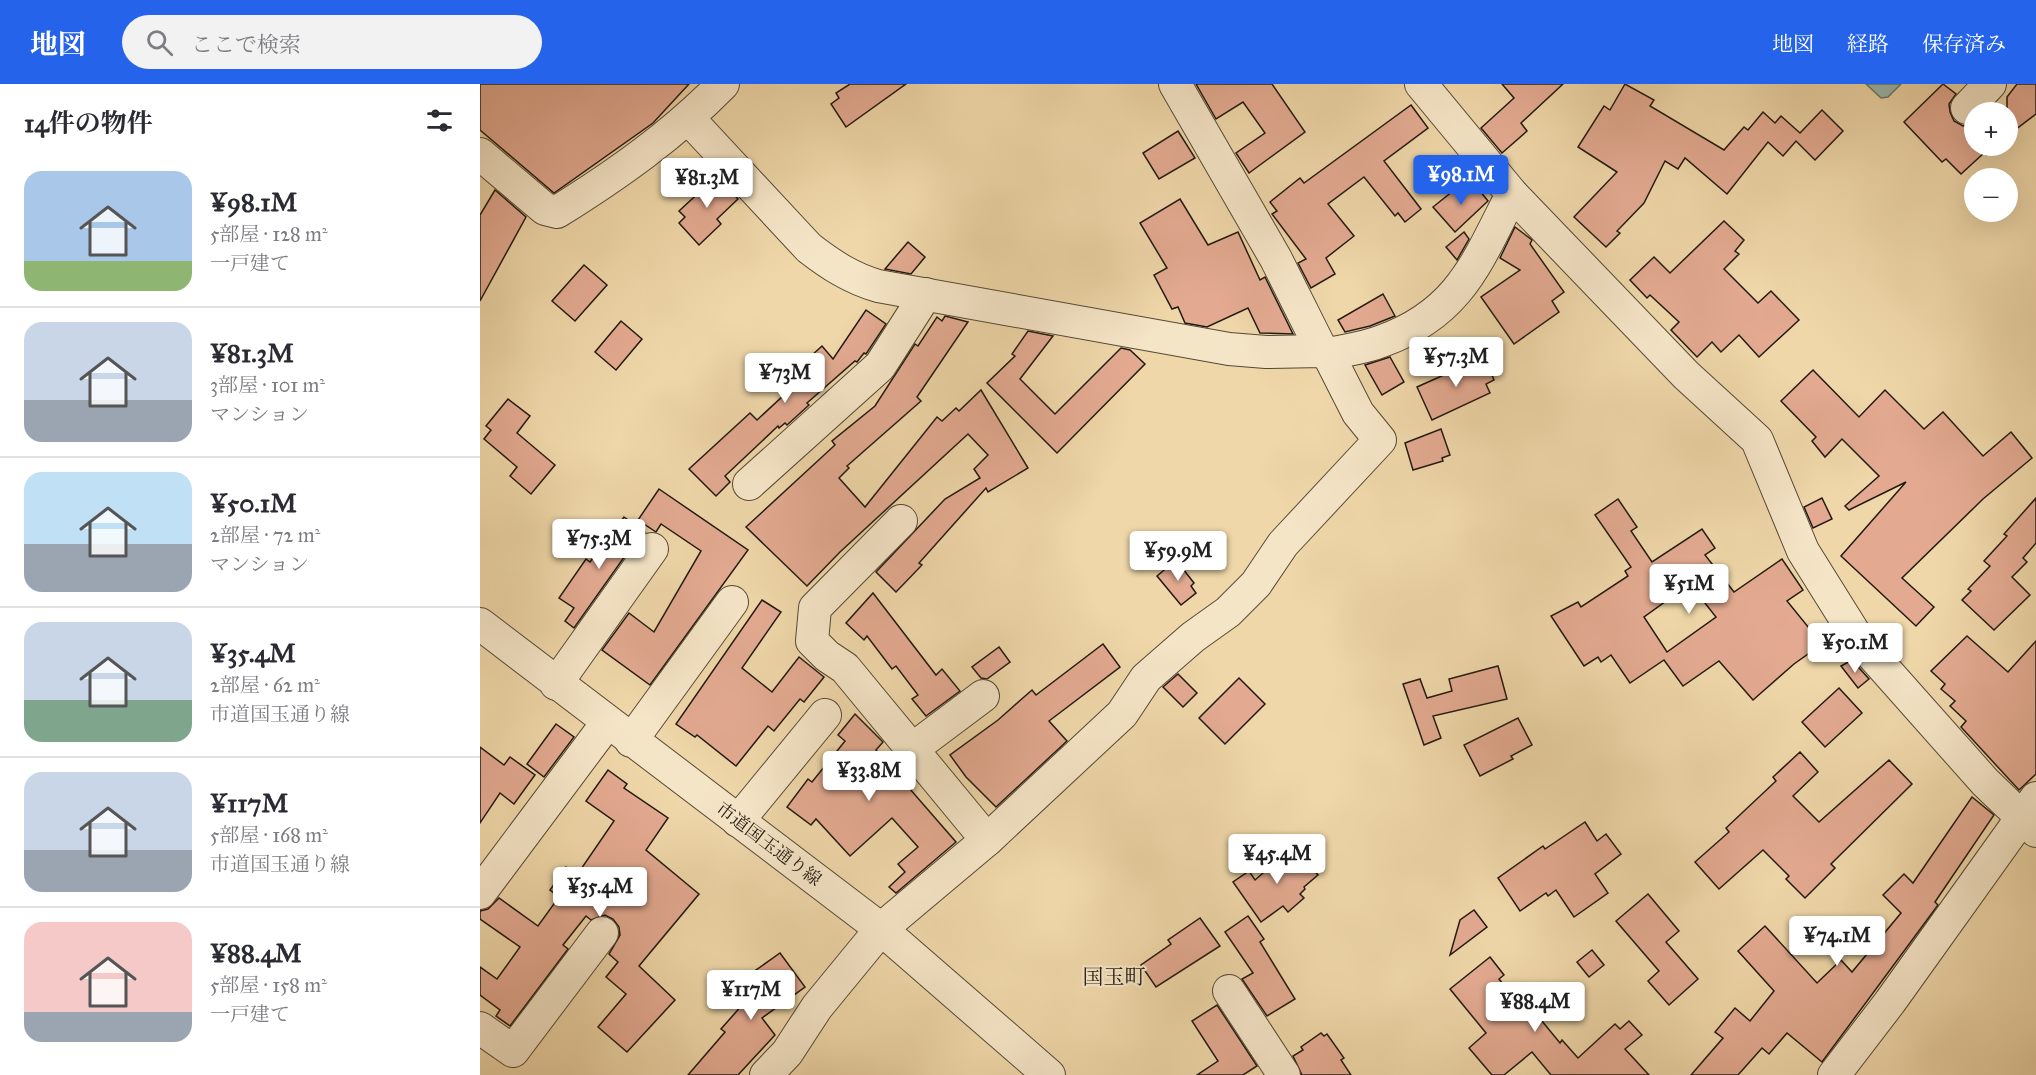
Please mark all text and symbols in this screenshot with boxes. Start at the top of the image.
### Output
search box [122,15,542,69]
icon: search [143,26,176,59]
text: 地図 [30,27,86,62]
text: ここで検索 [191,31,301,58]
text: 地図 [1772,31,1814,57]
text: 経路 [1847,31,1889,57]
text: 保存済み [1922,31,2006,57]
map controls [1964,102,2018,222]
button: + [1964,102,2018,156]
icon: filters [423,104,456,137]
text: 14件の物件 [24,107,153,139]
pin: ¥98.1M [1412,155,1510,206]
pin: ¥81.3M [658,158,756,209]
text: ¥98.1M [1427,162,1495,186]
text: ¥81.3M [675,165,739,189]
button: − [1964,168,2018,222]
text: ¥98.1M [210,186,297,218]
icon: home [72,195,144,267]
text: 5部屋 · 128 m² [210,222,328,246]
text: 一戸建て [210,251,290,275]
text: ¥81.3M [210,337,294,369]
pin: ¥57.3M [1407,337,1505,388]
text: ¥57.3M [1423,344,1489,368]
icon: home [72,346,144,418]
pin: ¥73M [749,353,821,404]
text: ¥73M [759,360,811,384]
text: 3部屋 · 101 m² [210,373,325,397]
text: マンション [210,402,309,426]
text: ¥50.1M [210,487,297,519]
icon: home [72,496,144,568]
pin: ¥75.3M [550,519,648,570]
text: 2部屋 · 72 m² [210,523,320,547]
text: ¥75.3M [566,526,632,550]
pin: ¥59.9M [1129,531,1227,582]
text: ¥59.9M [1144,538,1212,562]
text: マンション [210,552,309,576]
pin: ¥51M [1653,564,1725,615]
text: ¥51M [1664,571,1714,595]
pin: ¥50.1M [1806,623,1904,674]
text: ¥50.1M [1822,630,1888,654]
text: ¥35.4M [210,637,296,669]
icon: home [72,646,144,718]
text: 2部屋 · 62 m² [210,673,320,697]
text: 市道国玉通り線 [210,702,350,726]
pin: ¥33.8M [820,751,918,802]
text: ¥33.8M [837,758,901,782]
text: ¥117M [210,787,288,819]
icon: home [72,796,144,868]
street label: 市道国玉通り線 [712,797,826,891]
text: 5部屋 · 168 m² [210,823,328,847]
pin: ¥45.4M [1228,834,1326,885]
text: ¥45.4M [1242,841,1312,865]
text: 市道国玉通り線 [210,852,350,876]
pin: ¥35.4M [551,867,649,918]
text: ¥35.4M [567,874,633,898]
pin: ¥74.1M [1788,916,1886,967]
text: ¥74.1M [1803,923,1871,947]
text: ¥88.4M [210,937,302,969]
icon: home [72,946,144,1018]
district label: 国玉町 [1083,964,1146,990]
pin: ¥117M [709,970,793,1021]
text: 5部屋 · 158 m² [210,973,327,997]
text: ¥117M [721,977,781,1001]
pin: ¥88.4M [1486,982,1584,1033]
text: ¥88.4M [1500,989,1570,1013]
text: 一戸建て [210,1002,290,1026]

